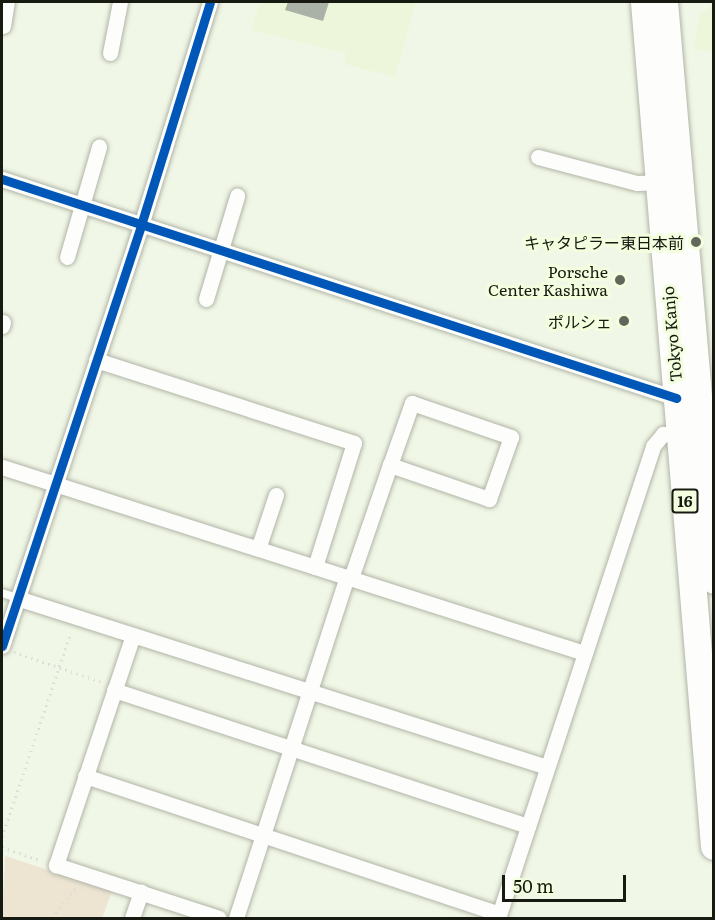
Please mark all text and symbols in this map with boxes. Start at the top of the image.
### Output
place label: キャタピラー東日本前 [524,232,684,252]
marker: キャタピラー東日本前 [689,235,703,249]
place label: Porsche Center Kashiwa [488,261,608,299]
marker: Porsche Center Kashiwa [613,273,627,287]
street label: Tokyo Kanjo [657,285,685,383]
place label: ポルシェ [548,311,612,331]
marker: ポルシェ [617,314,631,328]
road number: 16 [672,489,698,513]
scale bar [505,863,630,901]
text: 50 m [513,872,554,899]

